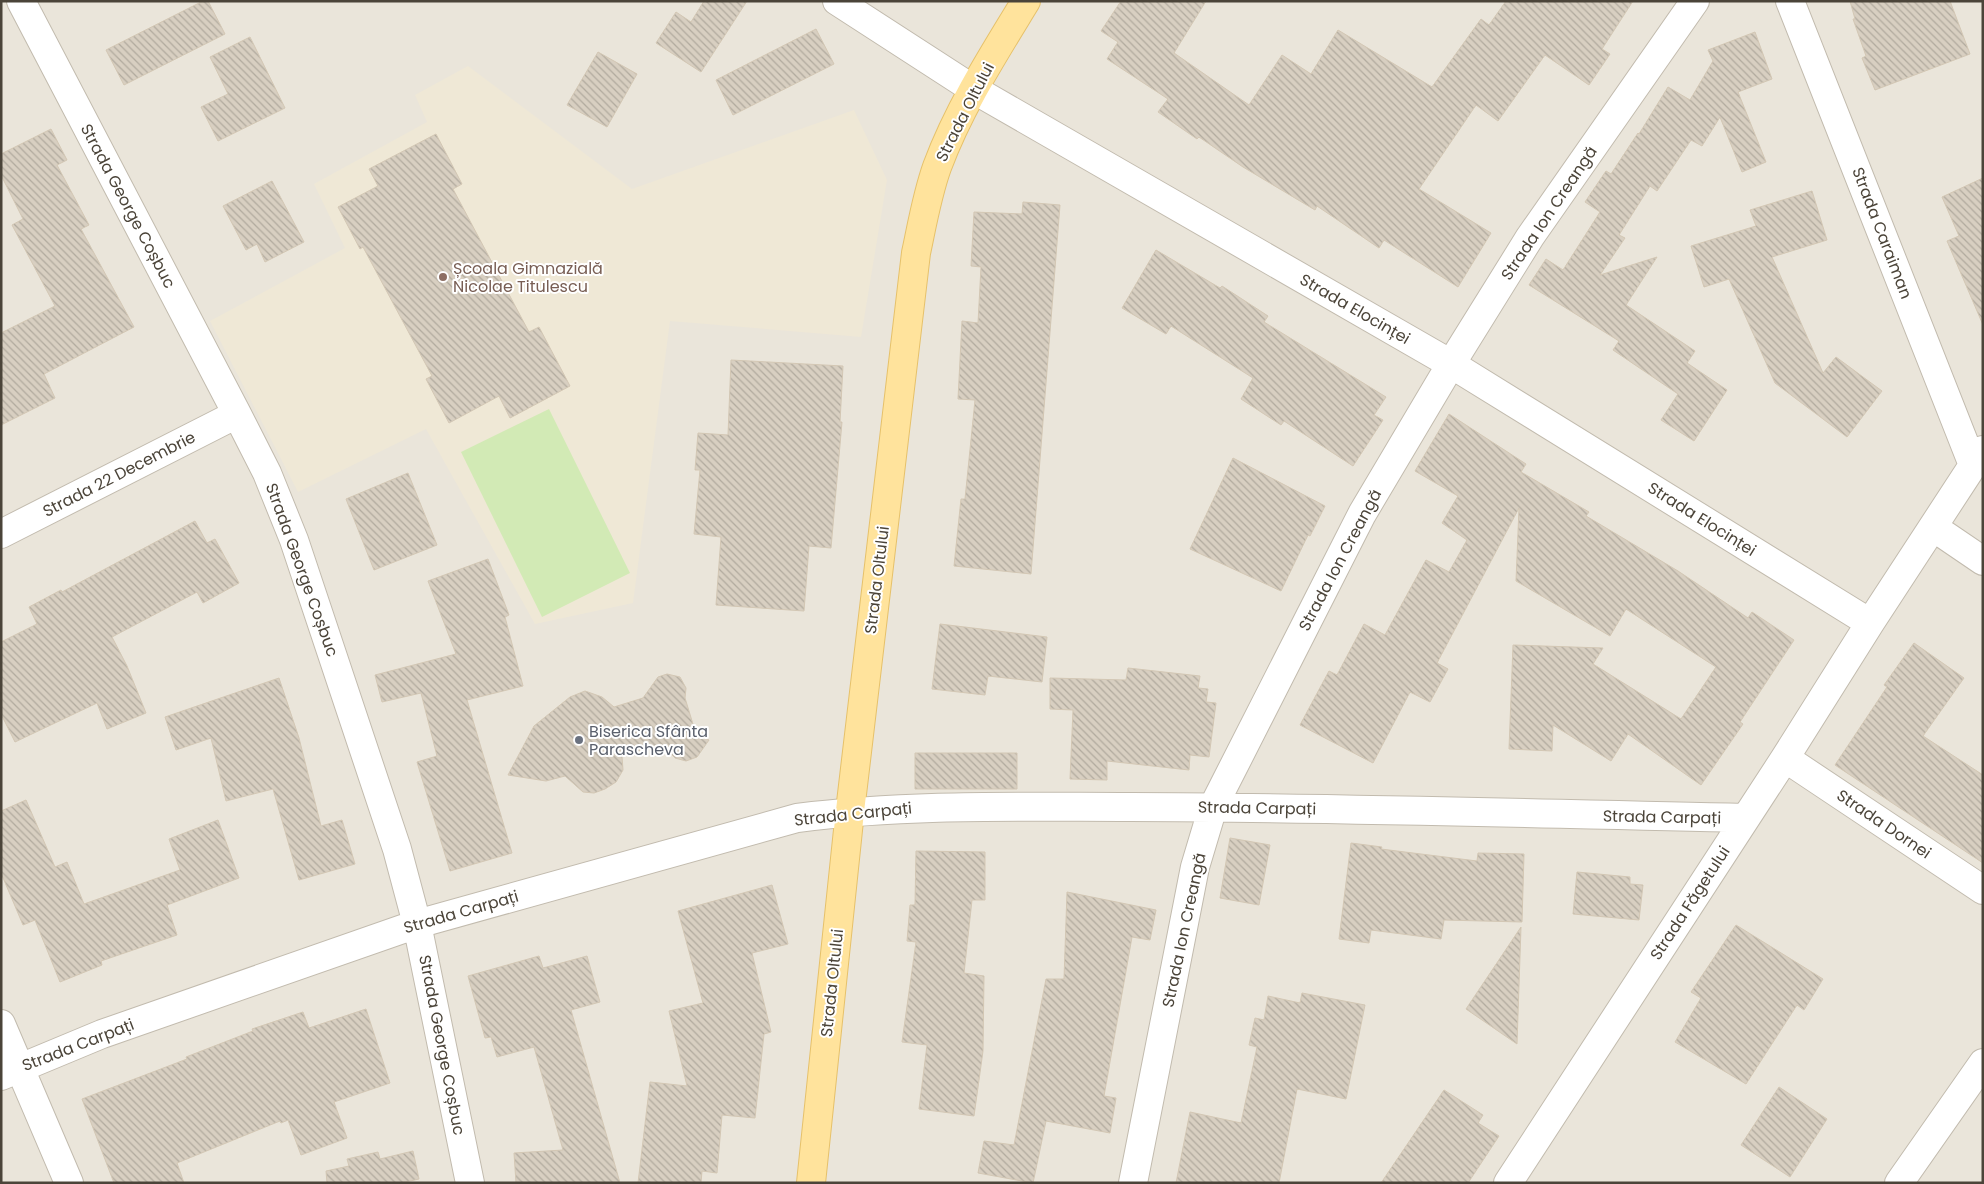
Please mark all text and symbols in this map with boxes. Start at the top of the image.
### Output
street label: Strada Oltului [930,58,1000,166]
street label: Strada George Coșbuc [75,120,181,293]
street label: Strada Ion Creangă [1495,141,1603,285]
street label: Strada Caraiman [1846,164,1918,302]
place label: Școala Gimnazială Nicolae Titulescu [453,257,603,298]
street label: Strada Elocinței [1296,268,1414,350]
marker: Școala Gimnazială Nicolae Titulescu [437,271,449,283]
street label: Strada 22 Decembrie [39,425,199,523]
street label: Strada Elocinței [1643,476,1761,562]
street label: Strada George Coșbuc [260,480,344,660]
street label: Strada Ion Creangă [1293,485,1387,635]
street label: Strada Oltului [859,525,895,635]
place label: Biserica Sfânta Parascheva [589,720,708,761]
marker: Biserica Sfânta Parascheva [573,734,585,746]
street label: Strada Dornei [1832,784,1936,864]
street label: Strada Carpați [1198,795,1316,821]
street label: Strada Carpați [793,796,913,832]
street label: Strada Carpați [1603,804,1721,830]
street label: Strada Făgetului [1644,842,1736,964]
street label: Strada Ion Creangă [1156,851,1212,1009]
street label: Strada Carpați [401,885,521,939]
street label: Strada Oltului [815,928,849,1038]
street label: Strada George Coșbuc [413,953,471,1137]
street label: Strada Carpați [19,1013,137,1077]

